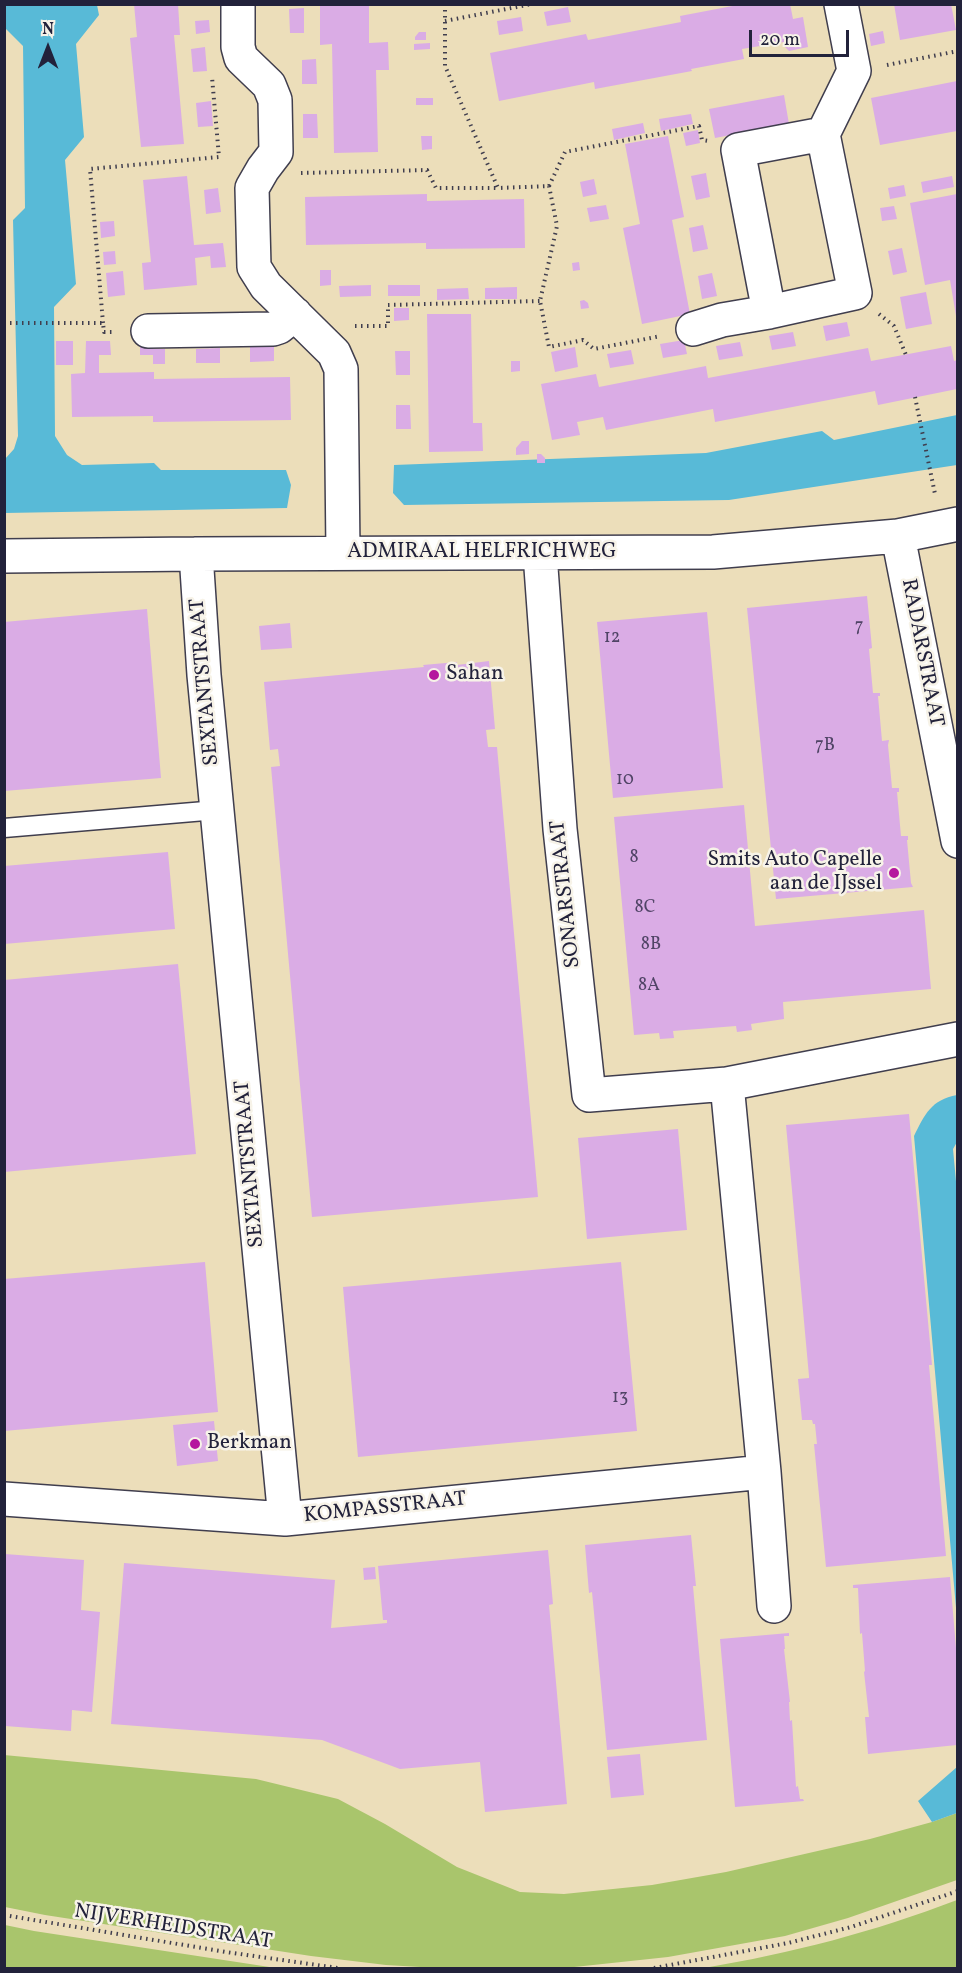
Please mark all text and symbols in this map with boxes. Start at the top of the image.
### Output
north arrow [18,18,78,78]
scale bar [752,18,852,56]
text: N [42,19,54,41]
text: 20 m [760,28,800,53]
street label: ADMIRAAL HELFRICHWEG [347,540,617,566]
street label: RADARSTRAAT [894,577,948,729]
street label: SEXTANTSTRAAT [186,597,226,767]
house number: 7 [855,617,863,639]
house number: 12 [604,628,620,650]
place label: Sahan [446,662,504,688]
marker: Sahan [427,668,441,682]
house number: 7B [815,736,835,758]
house number: 10 [616,770,634,792]
street label: SONARSTRAAT [547,819,587,969]
house number: 8 [629,848,639,870]
place label: Smits Auto Capelle aan de IJssel [708,848,882,898]
marker: Smits Auto Capelle aan de IJssel [887,866,901,880]
house number: 8C [635,898,655,920]
house number: 8B [641,935,661,957]
house number: 8A [638,976,660,998]
street label: SEXTANTSTRAAT [231,1079,271,1249]
house number: 13 [612,1388,628,1410]
place label: Berkman [207,1431,292,1457]
marker: Berkman [188,1437,202,1451]
street label: KOMPASSTRAAT [302,1488,468,1530]
street label: NIJVERHEIDSTRAAT [72,1900,274,1956]

